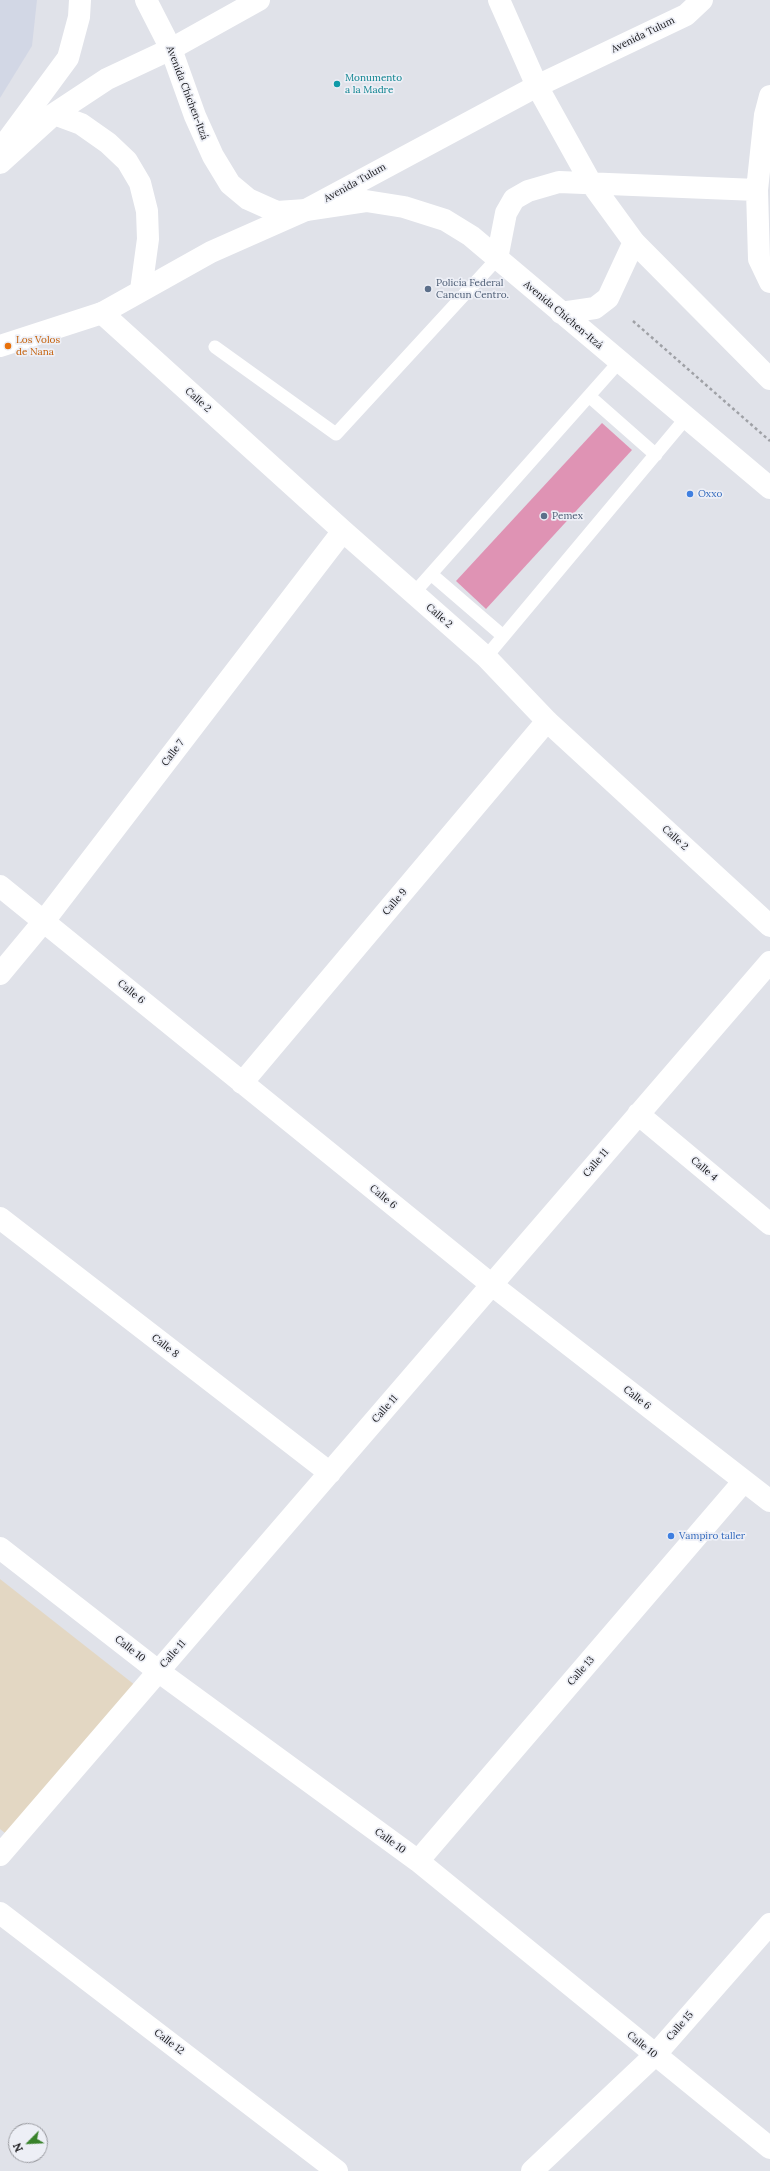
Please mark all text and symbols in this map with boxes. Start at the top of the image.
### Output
street label: Avenida Tulum [609,14,677,56]
street label: Avenida Chichen-Itzá [164,44,210,142]
place label: Monumento a la Madre [345,72,402,96]
marker: Monumento a la Madre [332,79,342,89]
street label: Avenida Tulum [322,161,388,205]
place label: Policía Federal Cancun Centro. [436,277,509,300]
street label: Avenida Chichen-Itzá [521,278,605,352]
marker: Policía Federal Cancun Centro. [423,284,433,294]
place label: Los Volos de Nana [16,334,60,358]
marker: Los Volos de Nana [3,341,13,351]
street label: Calle 2 [182,385,214,415]
place label: Oxxo [698,488,722,500]
marker: Oxxo [685,489,695,499]
place label: Pemex [552,510,583,522]
marker: Pemex [539,511,549,521]
street label: Calle 2 [423,601,455,631]
street label: Calle 7 [159,737,187,769]
street label: Calle 2 [659,823,691,853]
street label: Calle 9 [380,886,410,918]
street label: Calle 6 [115,977,147,1007]
street label: Calle 11 [581,1147,611,1179]
street label: Calle 4 [688,1154,720,1184]
street label: Calle 6 [367,1182,399,1212]
street label: Calle 8 [149,1332,181,1360]
street label: Calle 6 [621,1384,653,1412]
street label: Calle 11 [370,1393,400,1425]
place label: Vampiro taller [679,1530,745,1542]
marker: Vampiro taller [666,1531,676,1541]
street label: Calle 10 [112,1633,148,1665]
street label: Calle 11 [158,1638,188,1670]
street label: Calle 13 [565,1654,597,1688]
street label: Calle 10 [372,1826,408,1856]
street label: Calle 15 [664,2009,696,2043]
street label: Calle 12 [152,2027,186,2057]
street label: Calle 10 [624,2029,660,2061]
north arrow [8,2123,48,2163]
text: N [10,2141,26,2154]

